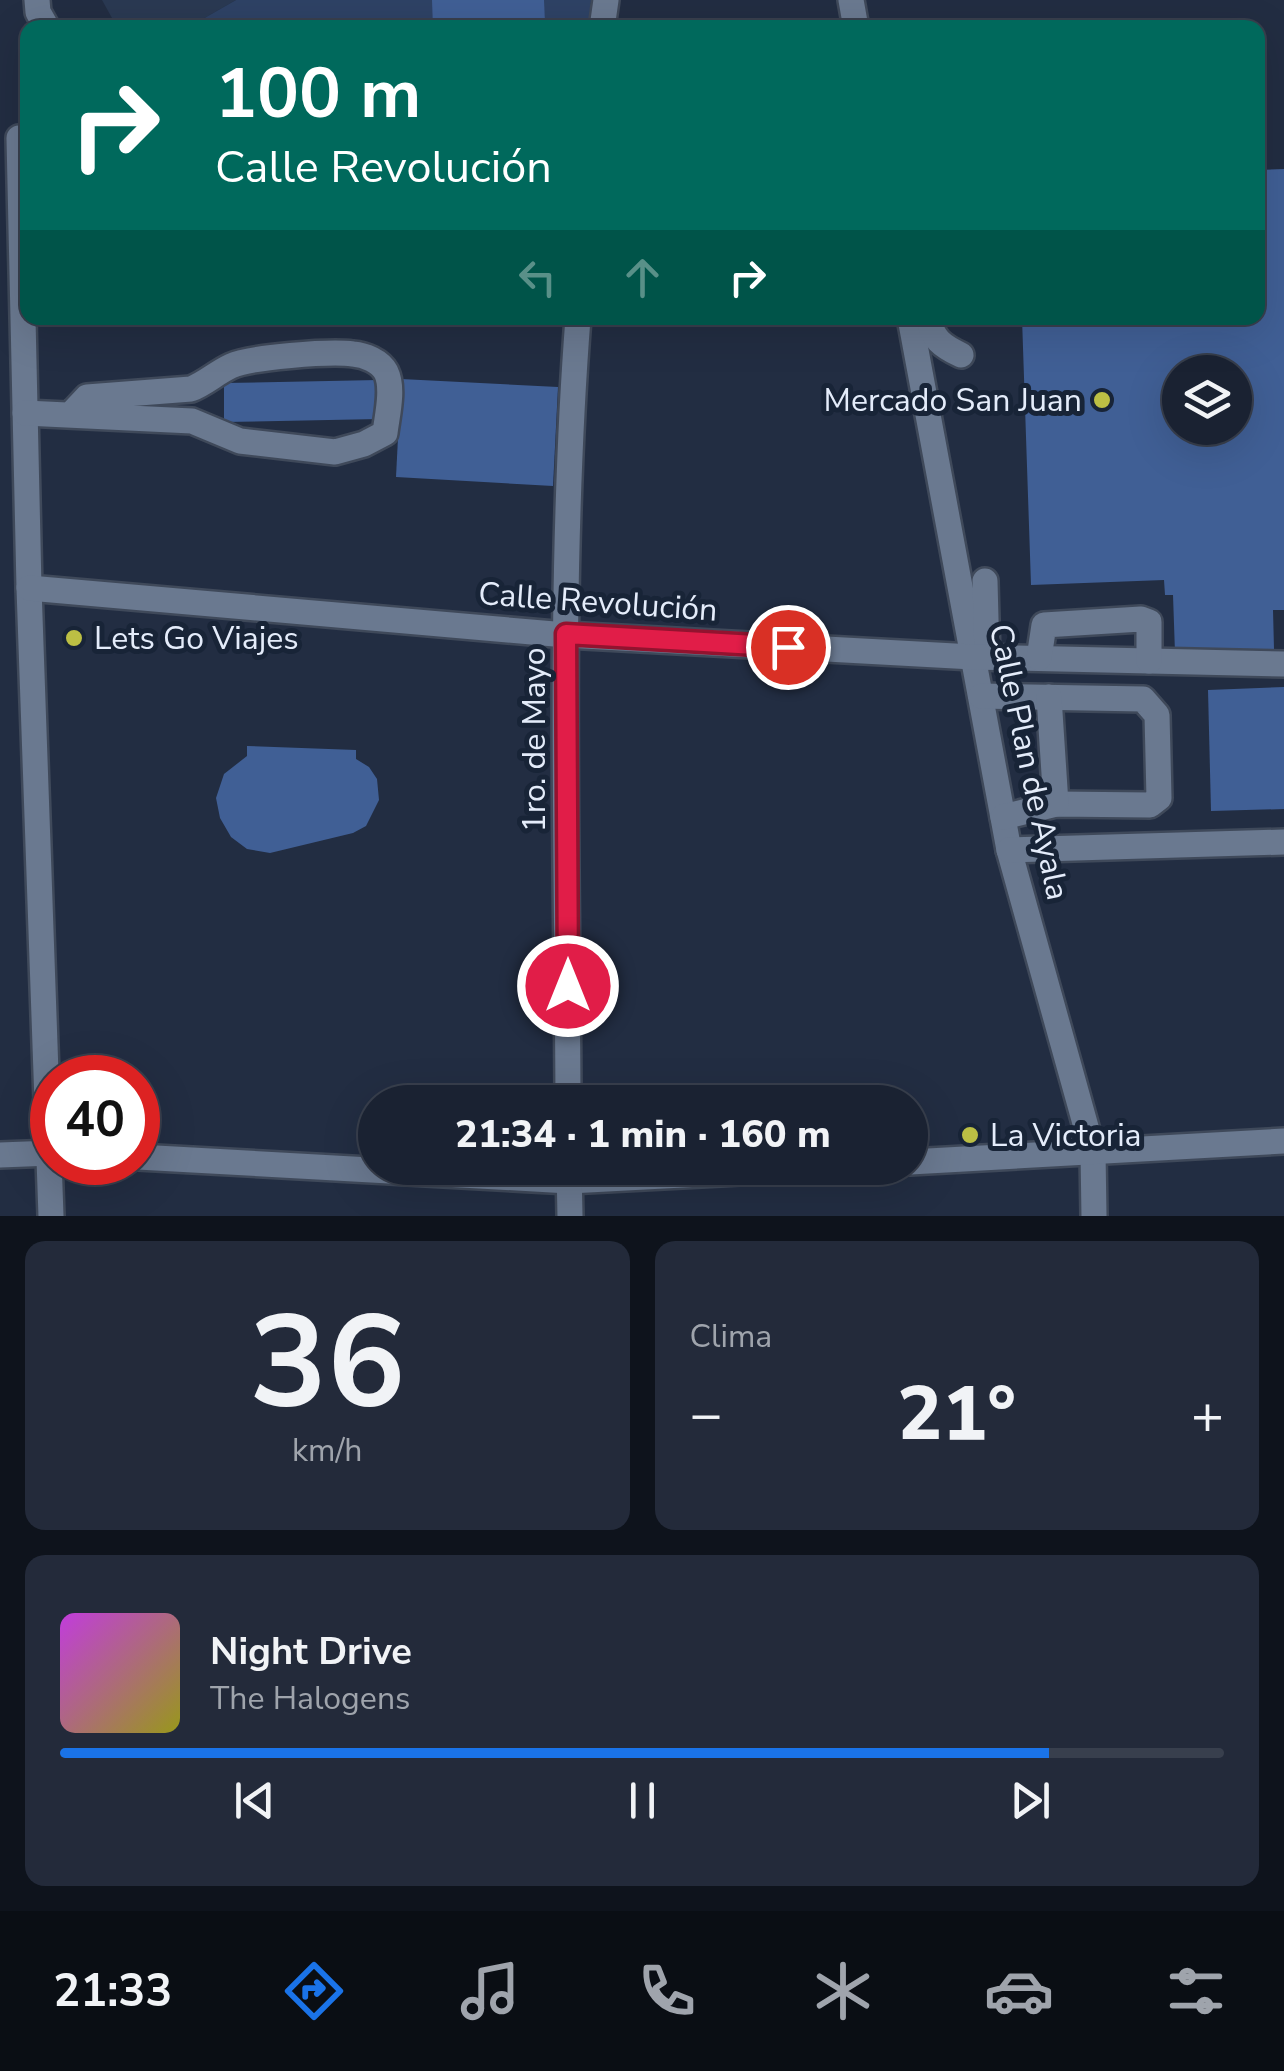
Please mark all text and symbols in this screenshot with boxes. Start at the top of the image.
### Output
text: 100 m [215,46,421,142]
icon: right [50,60,180,190]
text: Calle Revolución [215,137,552,198]
icon: left [510,250,565,305]
icon: ahead [615,250,670,305]
icon: right [720,250,775,305]
map controls [1162,355,1252,445]
button: layers [1162,355,1252,445]
place label: Mercado San Juan [824,379,1082,422]
marker: Mercado San Juan [1091,389,1113,411]
street label: Calle Revolución [477,572,719,632]
pin [746,605,831,690]
place label: Lets Go Viajes [94,617,299,660]
icon: arrive [761,620,816,675]
street label: Calle Plan de Ayala [979,620,1079,904]
marker: Lets Go Viajes [63,627,85,649]
street label: 1ro. de Mayo [513,647,556,833]
position arrow [516,934,620,1038]
speed limit sign: 40 [30,1055,160,1185]
text: 21:34 · 1 min · 160 m [455,1109,831,1160]
place label: La Victoria [990,1114,1142,1157]
marker: La Victoria [959,1124,981,1146]
text: 36 [249,1275,405,1452]
text: Clima [690,1315,772,1358]
text: 21° [897,1363,1016,1465]
text: − [690,1377,723,1452]
text: + [1191,1377,1224,1452]
text: km/h [292,1429,363,1472]
text: Night Drive [210,1626,412,1677]
text: The Halogens [210,1677,410,1720]
icon: previous [227,1773,282,1828]
icon: pause [615,1773,670,1828]
icon: next [1003,1773,1058,1828]
icon: directions [279,1956,349,2026]
icon: music [455,1956,525,2026]
icon: phone [632,1956,702,2026]
icon: climate [808,1956,878,2026]
icon: car [984,1956,1054,2026]
icon: filters [1161,1956,1231,2026]
text: 21:33 [53,1961,172,2022]

